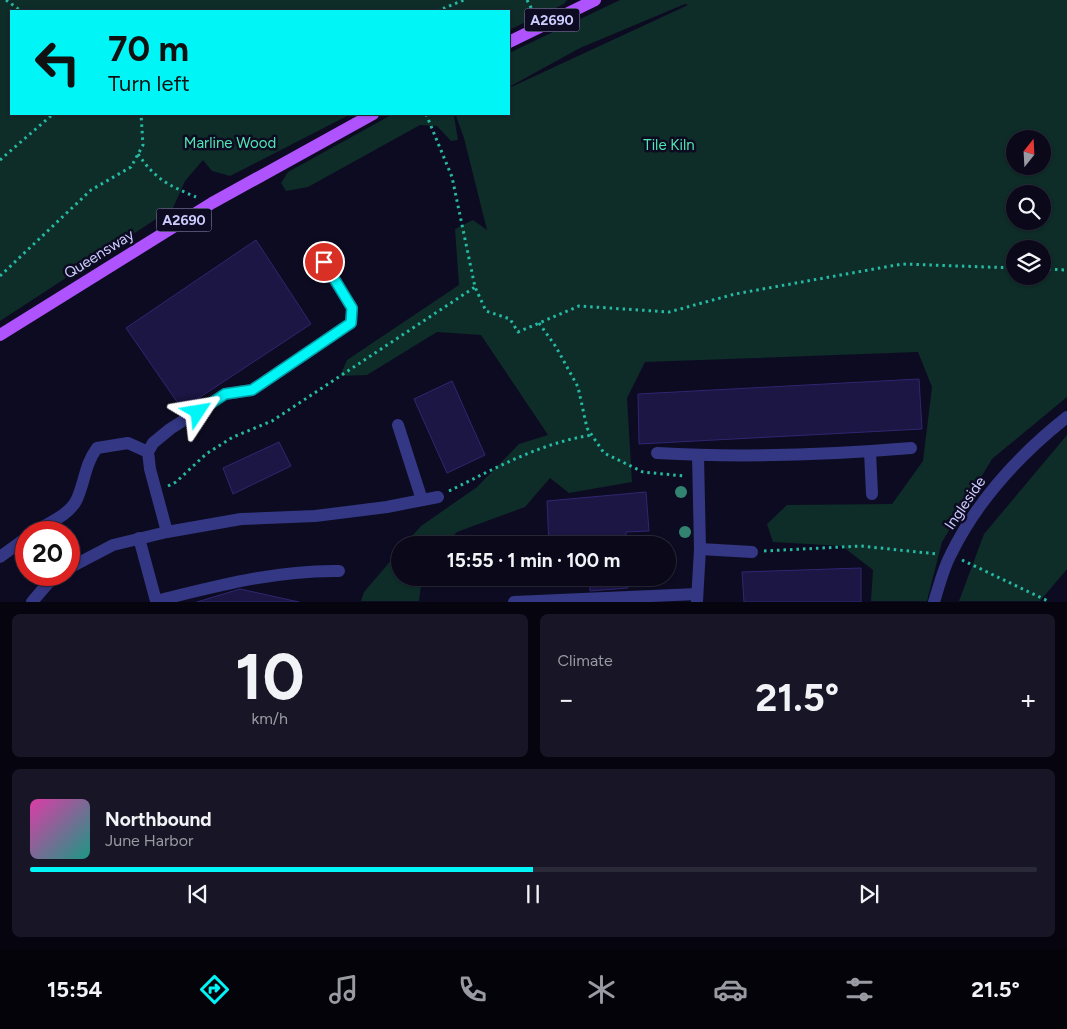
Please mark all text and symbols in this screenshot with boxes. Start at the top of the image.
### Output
road number: A2690 [524,8,580,32]
text: 70 m [108,28,189,70]
icon: left [25,30,90,95]
text: Turn left [108,70,190,97]
north arrow [1006,130,1051,175]
map controls [1006,130,1051,285]
park label: Marline Wood [184,134,276,152]
park label: Tile Kiln [643,136,695,154]
button: search [1006,185,1051,230]
road number: A2690 [156,208,212,232]
street label: Queensway [61,225,137,283]
button: layers [1006,240,1051,285]
pin [303,241,345,283]
icon: arrive [310,248,338,276]
position arrow [171,385,223,437]
street label: Ingleside [941,473,989,533]
speed limit sign: 20 [15,521,80,586]
text: 15:55 · 1 min · 100 m [447,549,620,572]
text: 10 [235,637,305,715]
text: Climate [558,651,613,670]
text: 21.5° [755,675,839,721]
text: − [558,682,575,716]
text: + [1020,682,1037,716]
text: km/h [251,709,288,728]
text: Northbound [105,808,212,831]
text: June Harbor [105,831,193,850]
icon: previous [184,880,212,908]
icon: pause [519,880,547,908]
icon: next [855,880,883,908]
icon: directions [197,972,232,1007]
icon: music [326,972,361,1007]
icon: phone [455,972,490,1007]
icon: climate [584,972,619,1007]
icon: car [713,972,748,1007]
icon: filters [842,972,877,1007]
text: 15:54 [47,976,102,1003]
text: 21.5° [971,976,1020,1003]

